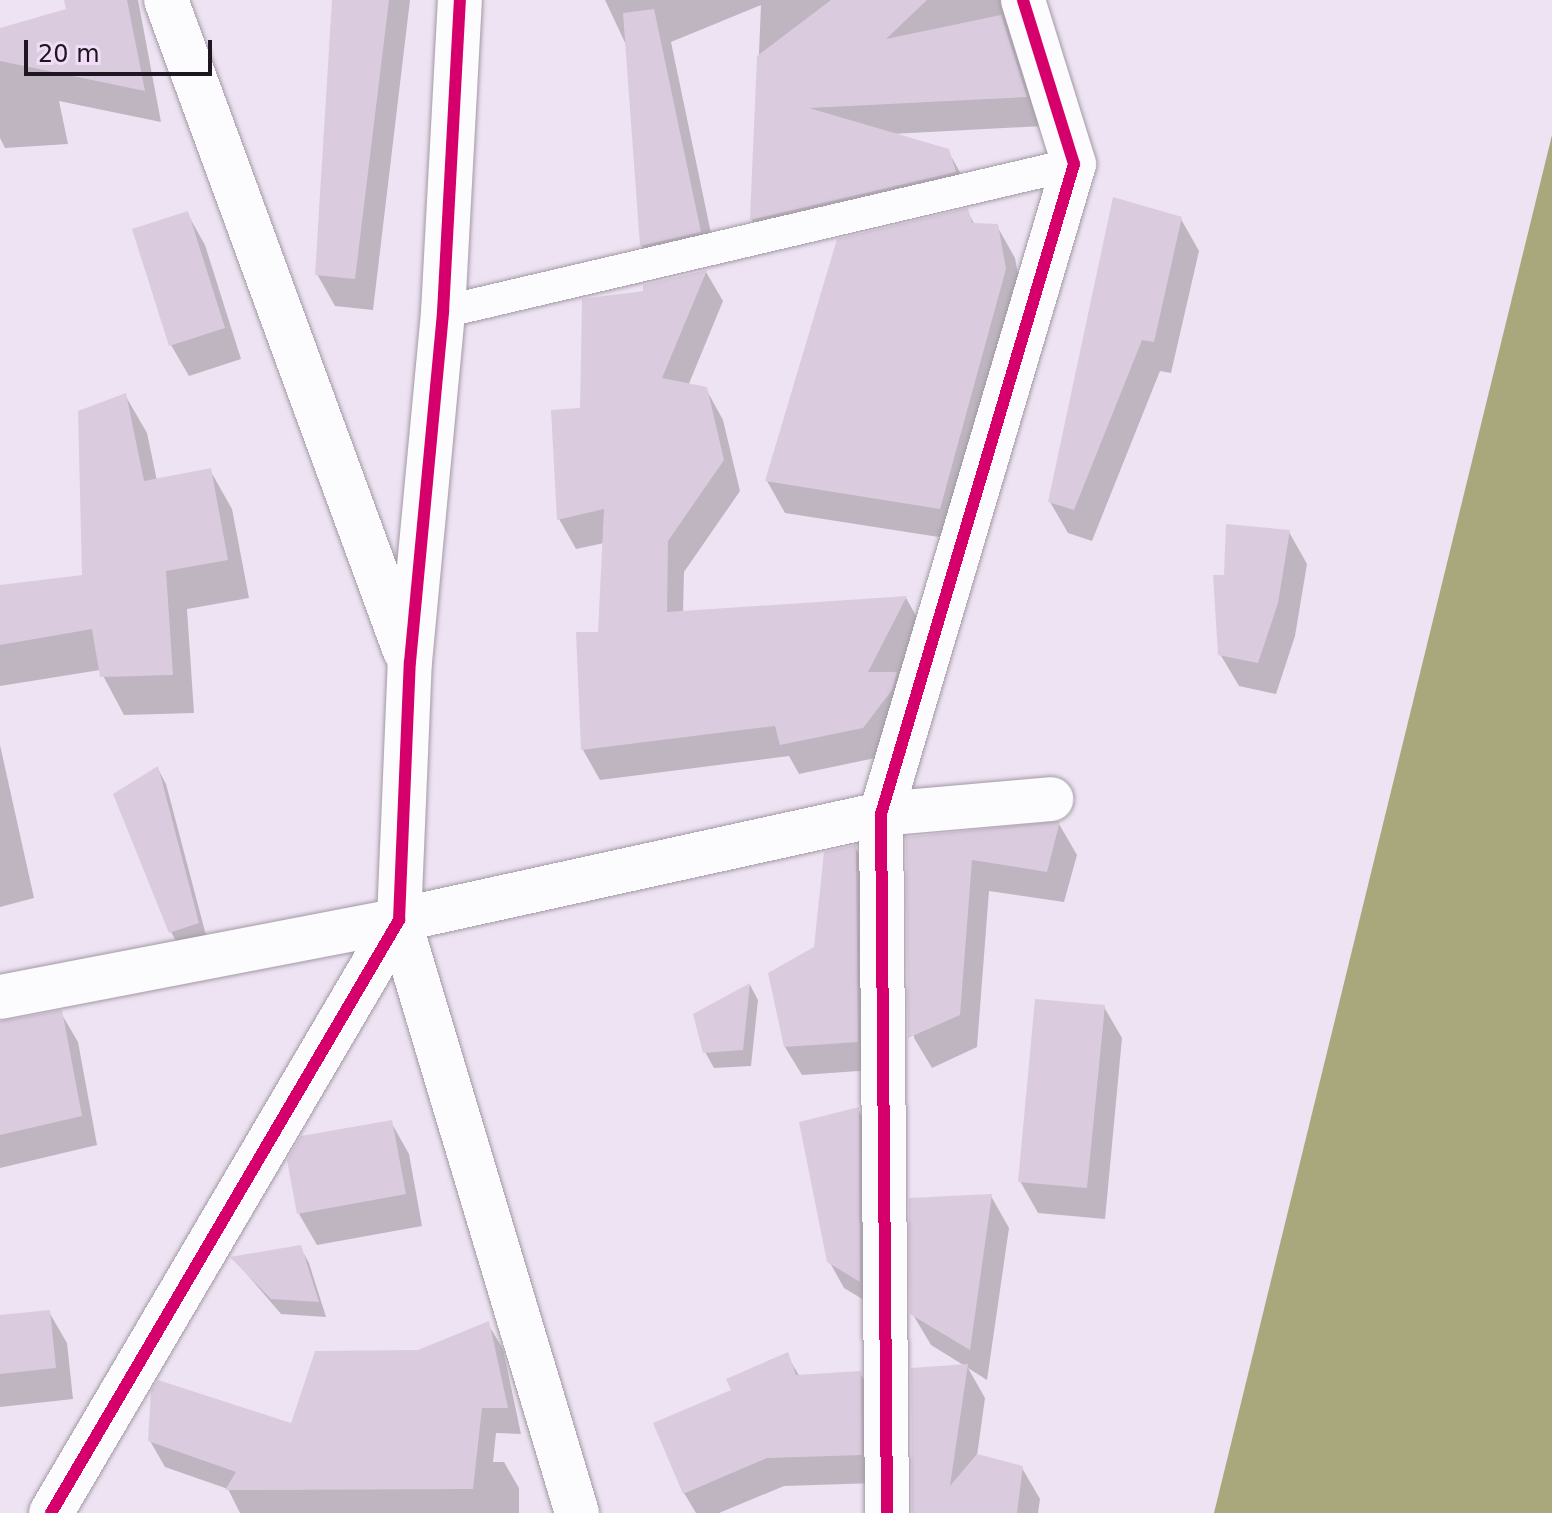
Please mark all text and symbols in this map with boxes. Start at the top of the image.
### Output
scale bar [28,24,216,74]
text: 20 m [38,40,100,68]

